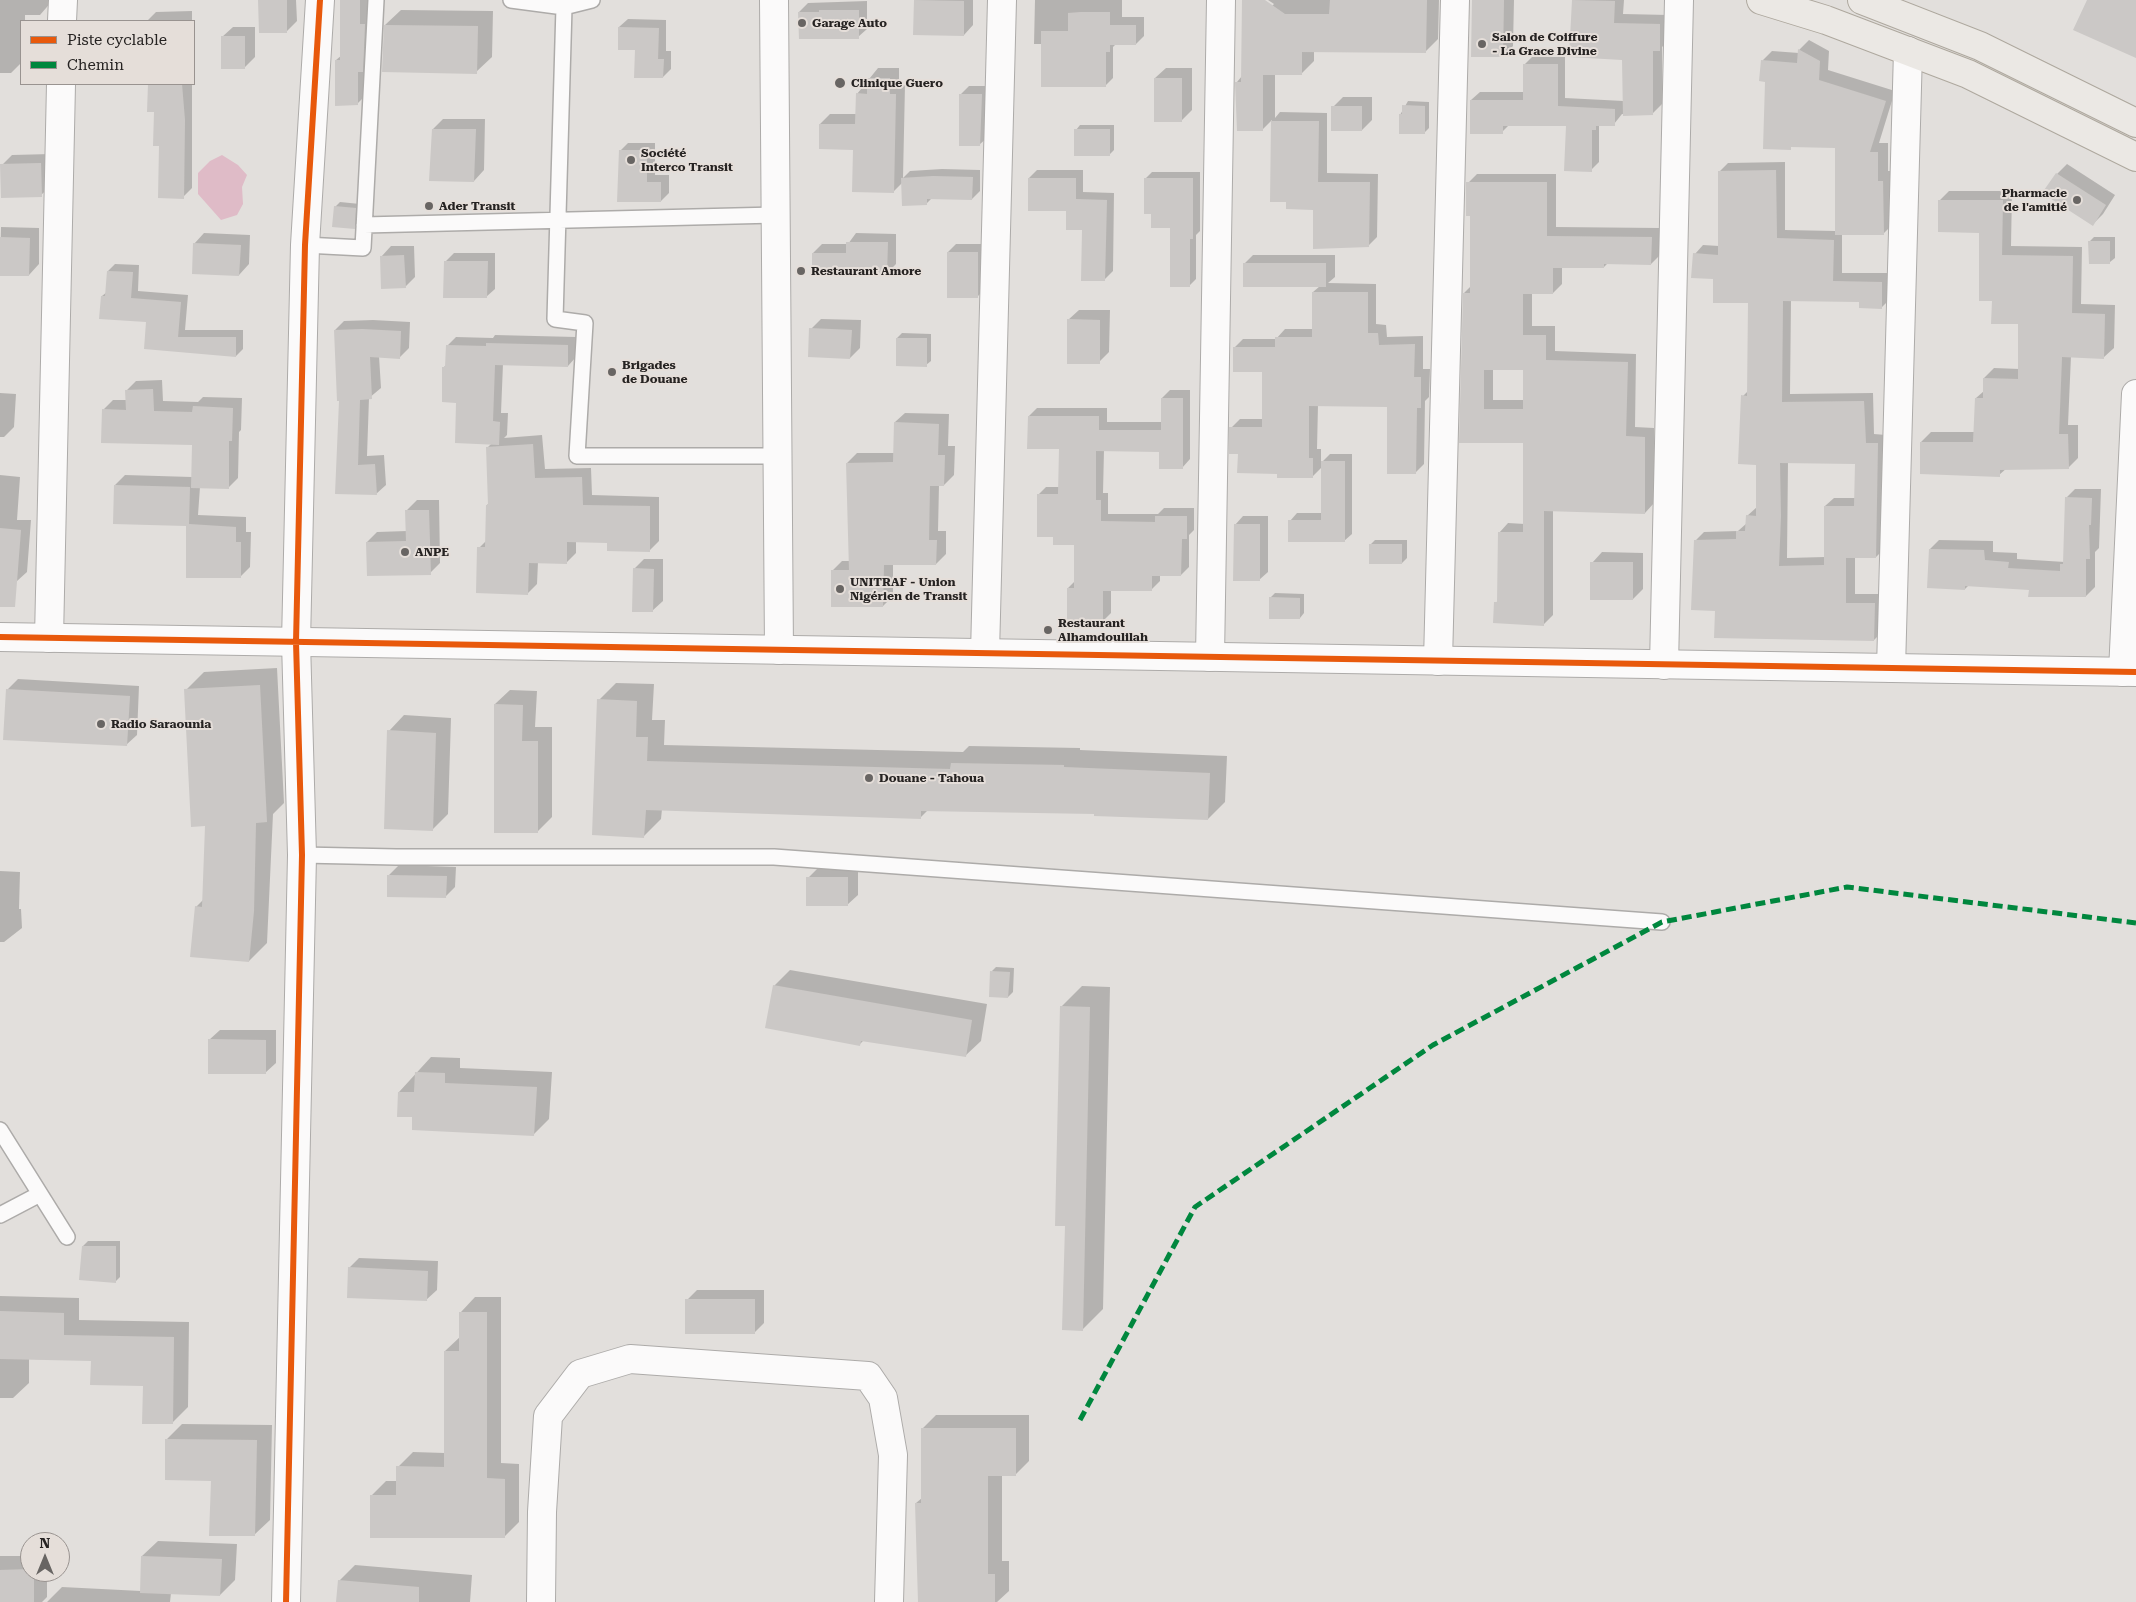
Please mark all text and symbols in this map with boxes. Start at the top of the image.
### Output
place label: Garage Auto [812,16,887,30]
marker: Garage Auto [796,17,808,29]
legend [20,20,195,85]
place label: Salon de Coiffure - La Grace Divine [1492,30,1597,58]
text: Piste cyclable [67,31,167,49]
marker: Salon de Coiffure - La Grace Divine [1476,38,1488,50]
text: Chemin [67,56,124,74]
marker: Clinique Guero [833,76,847,90]
place label: Clinique Guero [851,76,943,90]
place label: Société Interco Transit [641,146,733,174]
marker: Société Interco Transit [625,154,637,166]
place label: Pharmacie de l'amitié [2002,186,2067,214]
marker: Pharmacie de l'amitié [2071,194,2083,206]
place label: Ader Transit [439,199,515,213]
marker: Ader Transit [423,200,435,212]
place label: Restaurant Amore [811,264,921,278]
marker: Restaurant Amore [795,265,807,277]
place label: Brigades de Douane [622,358,688,386]
marker: Brigades de Douane [606,366,618,378]
place label: ANPE [415,545,449,559]
marker: ANPE [399,546,411,558]
place label: UNITRAF - Union Nigérien de Transit [850,575,967,603]
marker: UNITRAF - Union Nigérien de Transit [834,583,846,595]
place label: Restaurant Alhamdoulilah [1058,616,1148,644]
marker: Restaurant Alhamdoulilah [1042,624,1054,636]
place label: Radio Saraounia [111,717,211,731]
marker: Radio Saraounia [95,718,107,730]
place label: Douane - Tahoua [879,771,984,785]
marker: Douane - Tahoua [863,772,875,784]
north arrow [20,1532,70,1582]
text: N [40,1535,50,1551]

